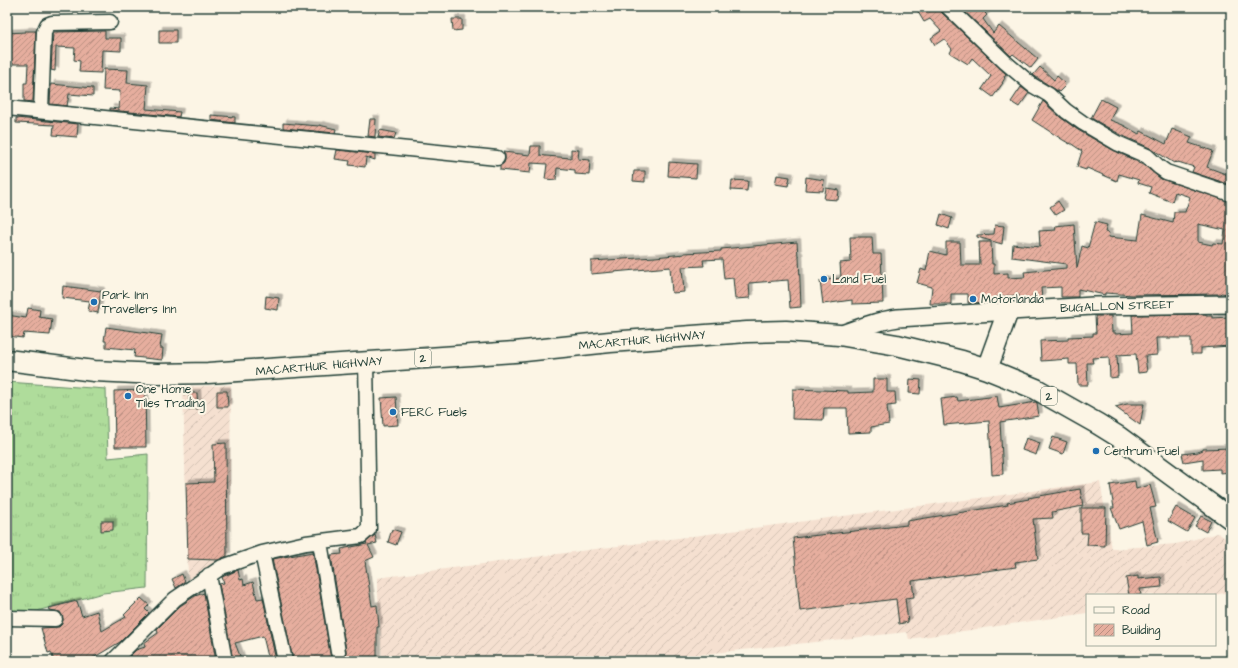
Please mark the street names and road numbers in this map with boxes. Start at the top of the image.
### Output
street label: BUGALLON STREET [1060,296,1175,317]
street label: MACARTHUR HIGHWAY [578,326,707,355]
road number: 2 [415,349,431,367]
street label: MACARTHUR HIGHWAY [255,352,384,381]
road number: 2 [1041,387,1057,405]

